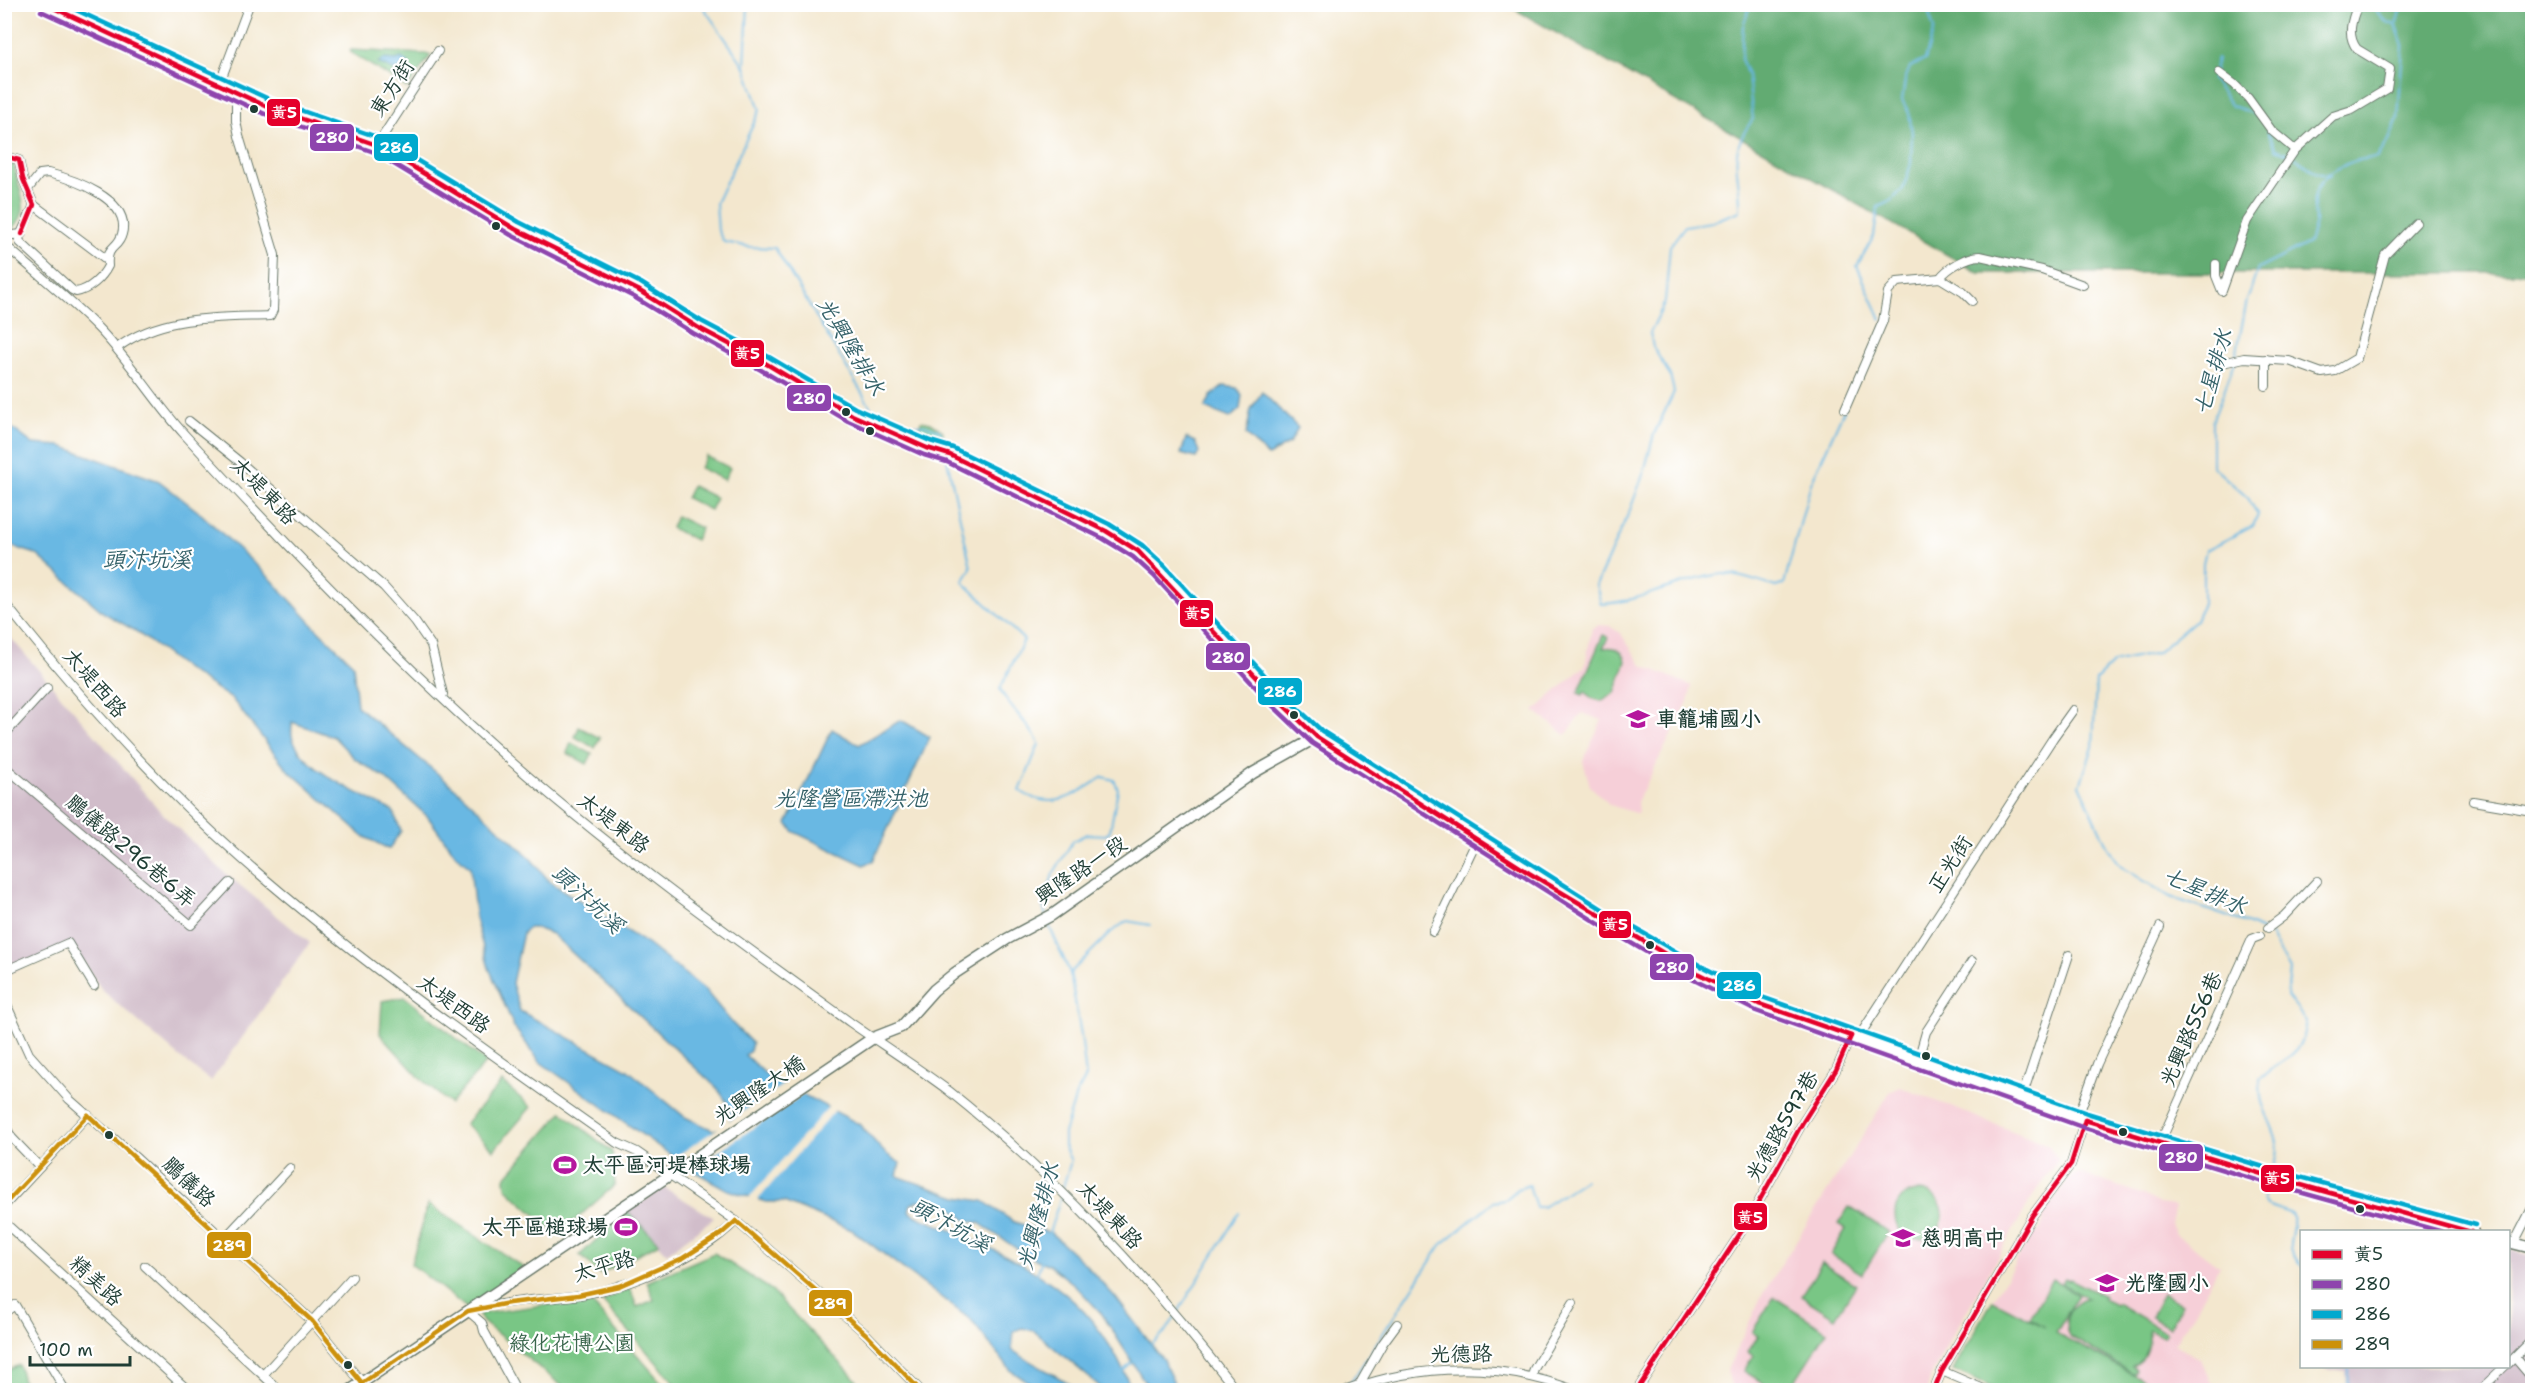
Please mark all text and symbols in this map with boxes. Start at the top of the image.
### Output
street label: 東方街 [363,54,421,122]
line badge: 黃5 [266,98,301,127]
text: 黃5 [271,102,297,123]
unlabelled marker [248,103,260,115]
line badge: 280 [309,123,355,152]
text: 280 [315,127,349,148]
line badge: 286 [373,133,419,162]
text: 286 [379,137,413,158]
unlabelled marker [490,220,502,232]
water label: 光興隆排水 [810,291,892,401]
water label: 七星排水 [2187,325,2239,418]
line badge: 黃5 [730,339,765,368]
text: 黃5 [734,343,760,364]
line badge: 280 [786,384,832,412]
text: 280 [792,388,826,409]
unlabelled marker [840,406,852,418]
unlabelled marker [864,425,876,437]
street label: 太堤東路 [225,451,303,531]
water label: 頭汴坑溪 [103,545,192,574]
line badge: 黃5 [1179,599,1214,628]
text: 黃5 [1184,603,1210,624]
street label: 太堤西路 [57,642,133,724]
line badge: 280 [1205,642,1251,671]
text: 280 [1211,647,1245,668]
line badge: 286 [1257,677,1303,706]
text: 286 [1263,681,1297,702]
place label: 車籠埔國小 [1656,705,1761,733]
school or university icon: 車籠埔國小 [1625,706,1651,732]
unlabelled marker [1288,709,1300,721]
water label: 光隆營區滯洪池 [774,784,929,813]
street label: 太堤東路 [572,786,656,860]
street label: 鵬儀路296巷6弄 [60,788,202,914]
street label: 興隆路一段 [1030,829,1132,911]
street label: 正光街 [1921,830,1979,898]
water label: 頭汴坑溪 [546,858,631,940]
water label: 七星排水 [2159,860,2252,922]
line badge: 黃5 [1598,910,1632,939]
text: 黃5 [1602,914,1628,935]
unlabelled marker [1644,939,1656,951]
line badge: 280 [1649,953,1695,981]
text: 280 [1655,957,1689,978]
street label: 光興路556巷 [2153,967,2229,1091]
street label: 太堤西路 [412,968,496,1040]
line badge: 286 [1716,971,1762,1000]
text: 286 [1722,975,1756,996]
street label: 光興隆大橋 [708,1049,810,1131]
unlabelled marker [1920,1050,1932,1062]
street label: 光德路597巷 [1739,1065,1825,1187]
unlabelled marker [2117,1126,2129,1138]
unlabelled marker [103,1129,115,1141]
line badge: 280 [2158,1143,2204,1172]
text: 280 [2164,1147,2198,1168]
street label: 鵬儀路 [156,1150,222,1214]
place label: 太平區河堤棒球場 [583,1151,751,1179]
sports icon: 太平區河堤棒球場 [552,1152,578,1178]
water label: 光興隆排水 [1010,1158,1066,1273]
line badge: 黃5 [2260,1164,2295,1193]
text: 黃5 [2264,1168,2290,1189]
street label: 太堤東路 [1071,1175,1149,1255]
water label: 頭汴坑溪 [905,1191,997,1259]
line badge: 黃5 [1733,1202,1768,1231]
unlabelled marker [2354,1203,2366,1215]
text: 黃5 [1737,1207,1763,1228]
place label: 太平區槌球場 [482,1213,608,1241]
sports icon: 太平區槌球場 [613,1214,639,1240]
place label: 慈明高中 [1921,1224,2005,1252]
school or university icon: 慈明高中 [1890,1225,1916,1251]
legend [2300,1230,2510,1368]
line badge: 289 [206,1231,252,1259]
text: 289 [212,1235,246,1256]
text: 黃5 [2354,1242,2383,1266]
street label: 太平路 [570,1244,638,1288]
street label: 精美路 [63,1250,129,1312]
place label: 光隆國小 [2125,1269,2209,1297]
school or university icon: 光隆國小 [2094,1270,2120,1296]
text: 280 [2354,1272,2391,1296]
line badge: 289 [808,1289,853,1317]
text: 289 [813,1293,847,1314]
text: 286 [2354,1302,2391,1326]
scale bar [30,1329,130,1367]
park label: 綠化花博公園 [509,1329,635,1357]
text: 289 [2354,1332,2390,1356]
text: 100 m [39,1338,93,1362]
street label: 光德路 [1429,1339,1493,1369]
unlabelled marker [342,1359,354,1371]

